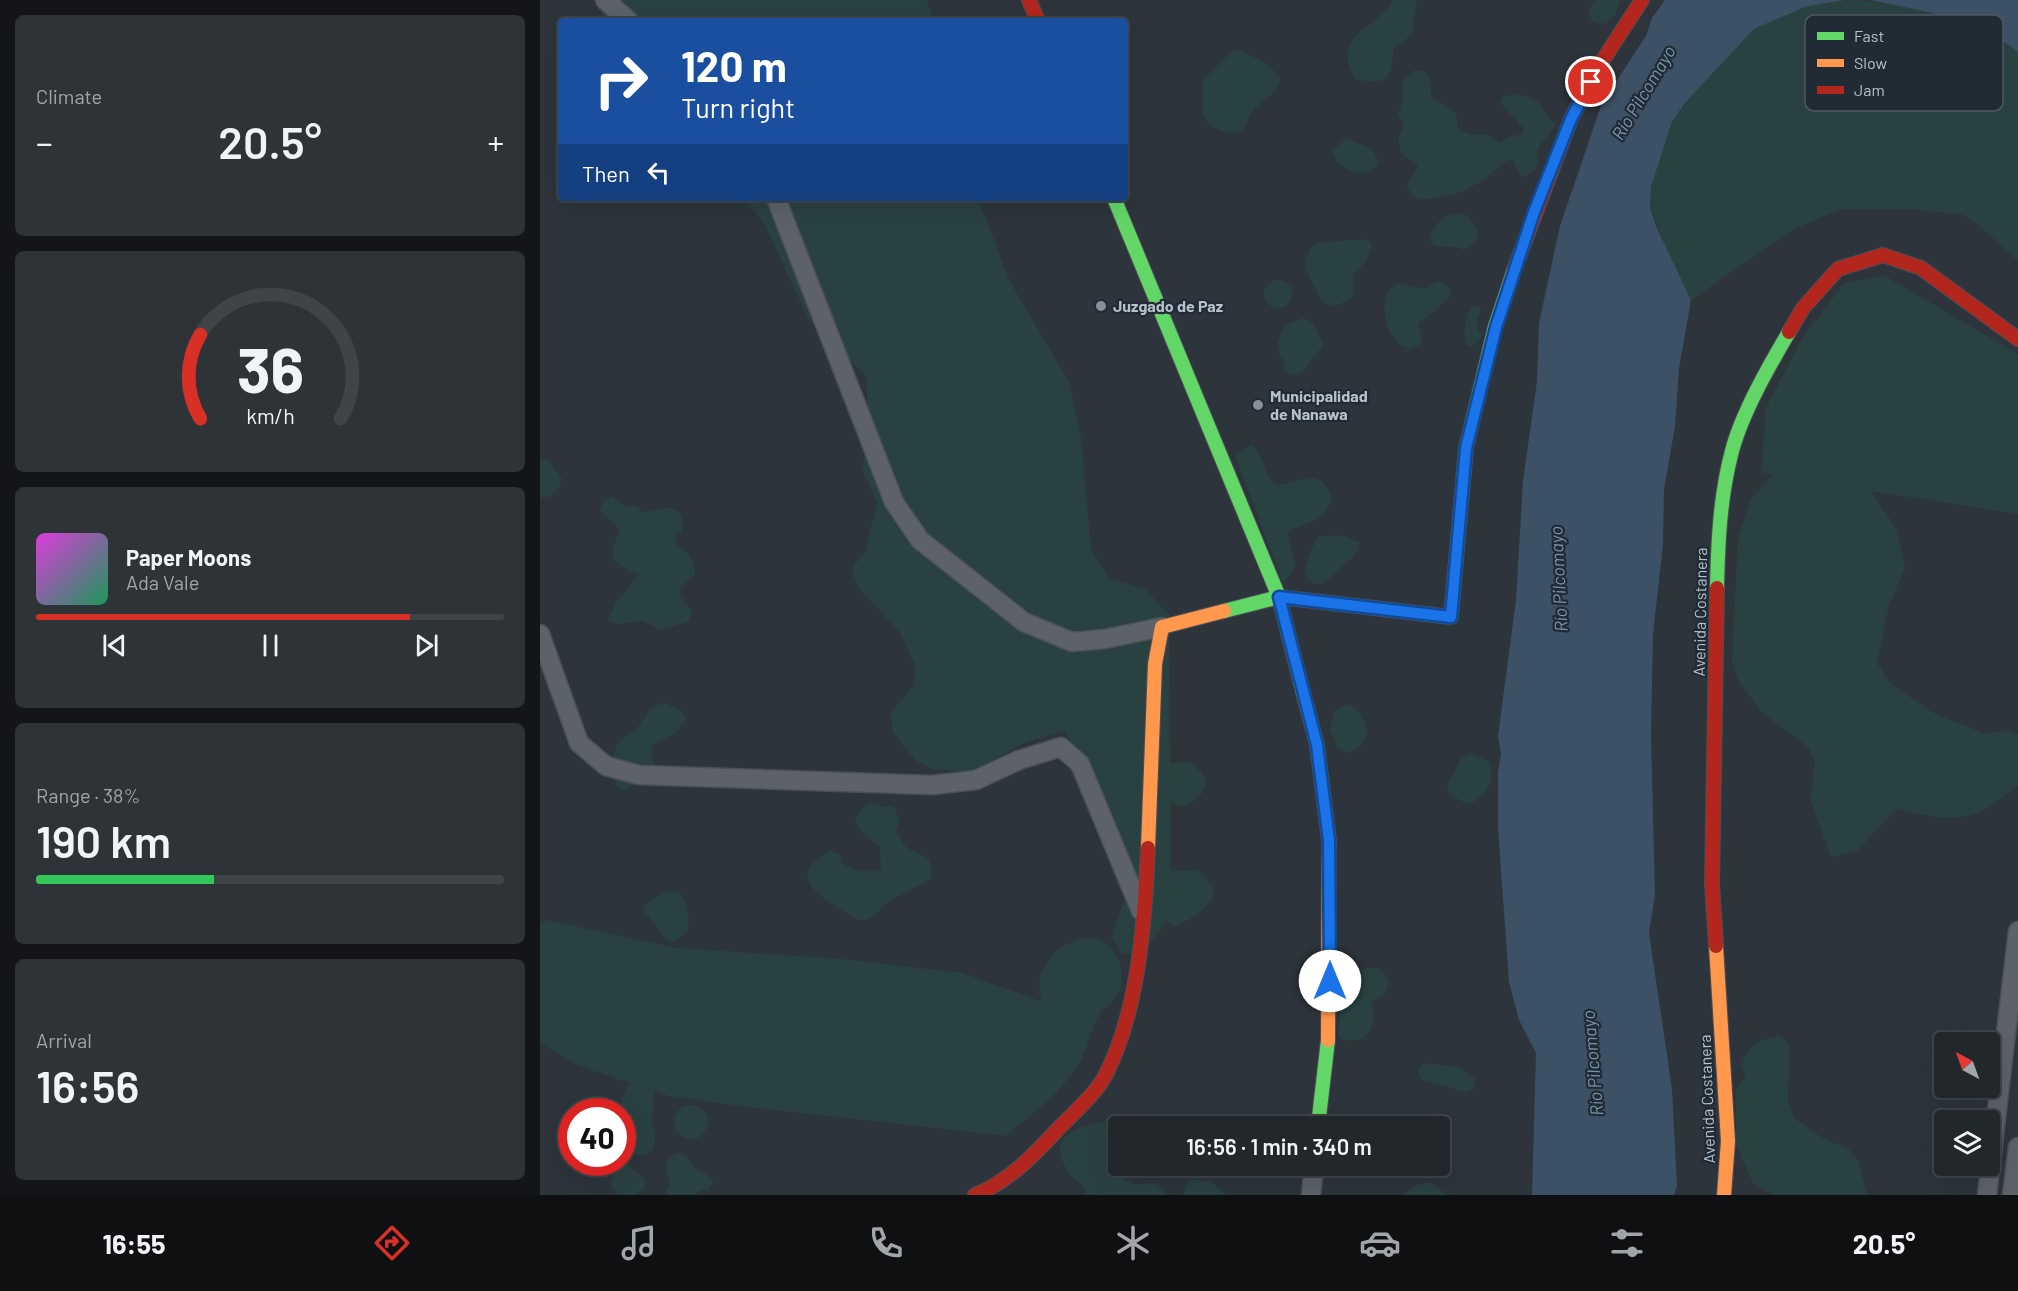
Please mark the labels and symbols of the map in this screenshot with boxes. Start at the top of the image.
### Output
legend [1805,15,2003,111]
text: Fast [1854,26,1884,45]
water label: Río Pilcomayo [1606,41,1680,144]
text: Slow [1854,53,1887,72]
pin [1565,56,1616,107]
text: Jam [1854,80,1885,99]
place label: Juzgado de Paz [1113,296,1223,315]
marker: Juzgado de Paz [1094,299,1108,313]
place label: Municipalidad de Nanawa [1270,386,1368,423]
marker: Municipalidad de Nanawa [1251,398,1265,412]
water label: Río Pilcomayo [1544,526,1572,633]
street label: Avenida Costanera [1689,547,1710,677]
position arrow [1298,949,1362,1013]
water label: Río Pilcomayo [1576,1009,1608,1117]
north arrow [1934,1032,2000,1098]
street label: Avenida Costanera [1695,1034,1718,1164]
speed limit sign: 40 [558,1098,636,1176]

